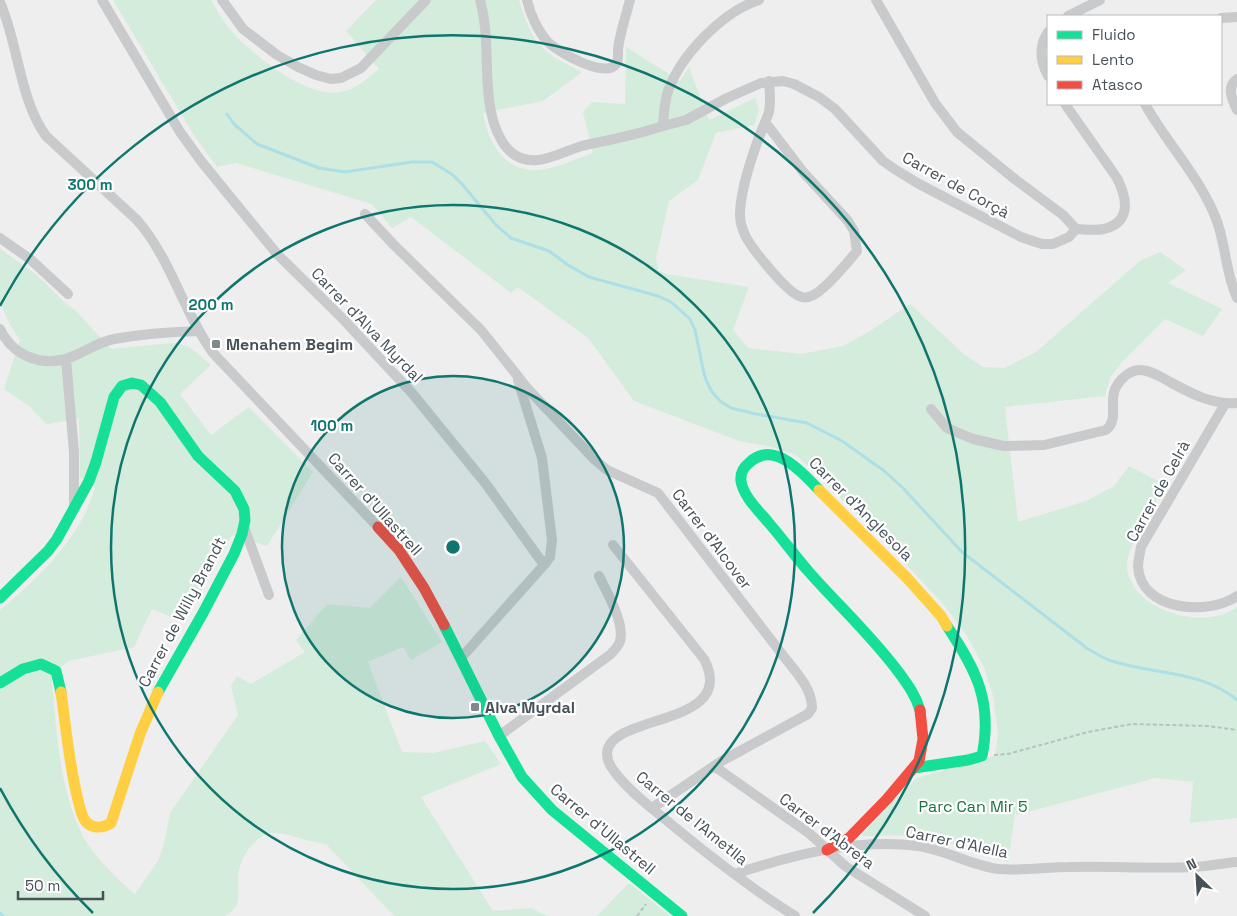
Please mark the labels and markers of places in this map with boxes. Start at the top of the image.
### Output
place label: Menahem Begim [226,334,353,355]
marker: Menahem Begim [210,338,222,350]
centre of rings [444,538,462,556]
place label: Alva Myrdal [485,697,575,718]
marker: Alva Myrdal [469,701,481,713]

